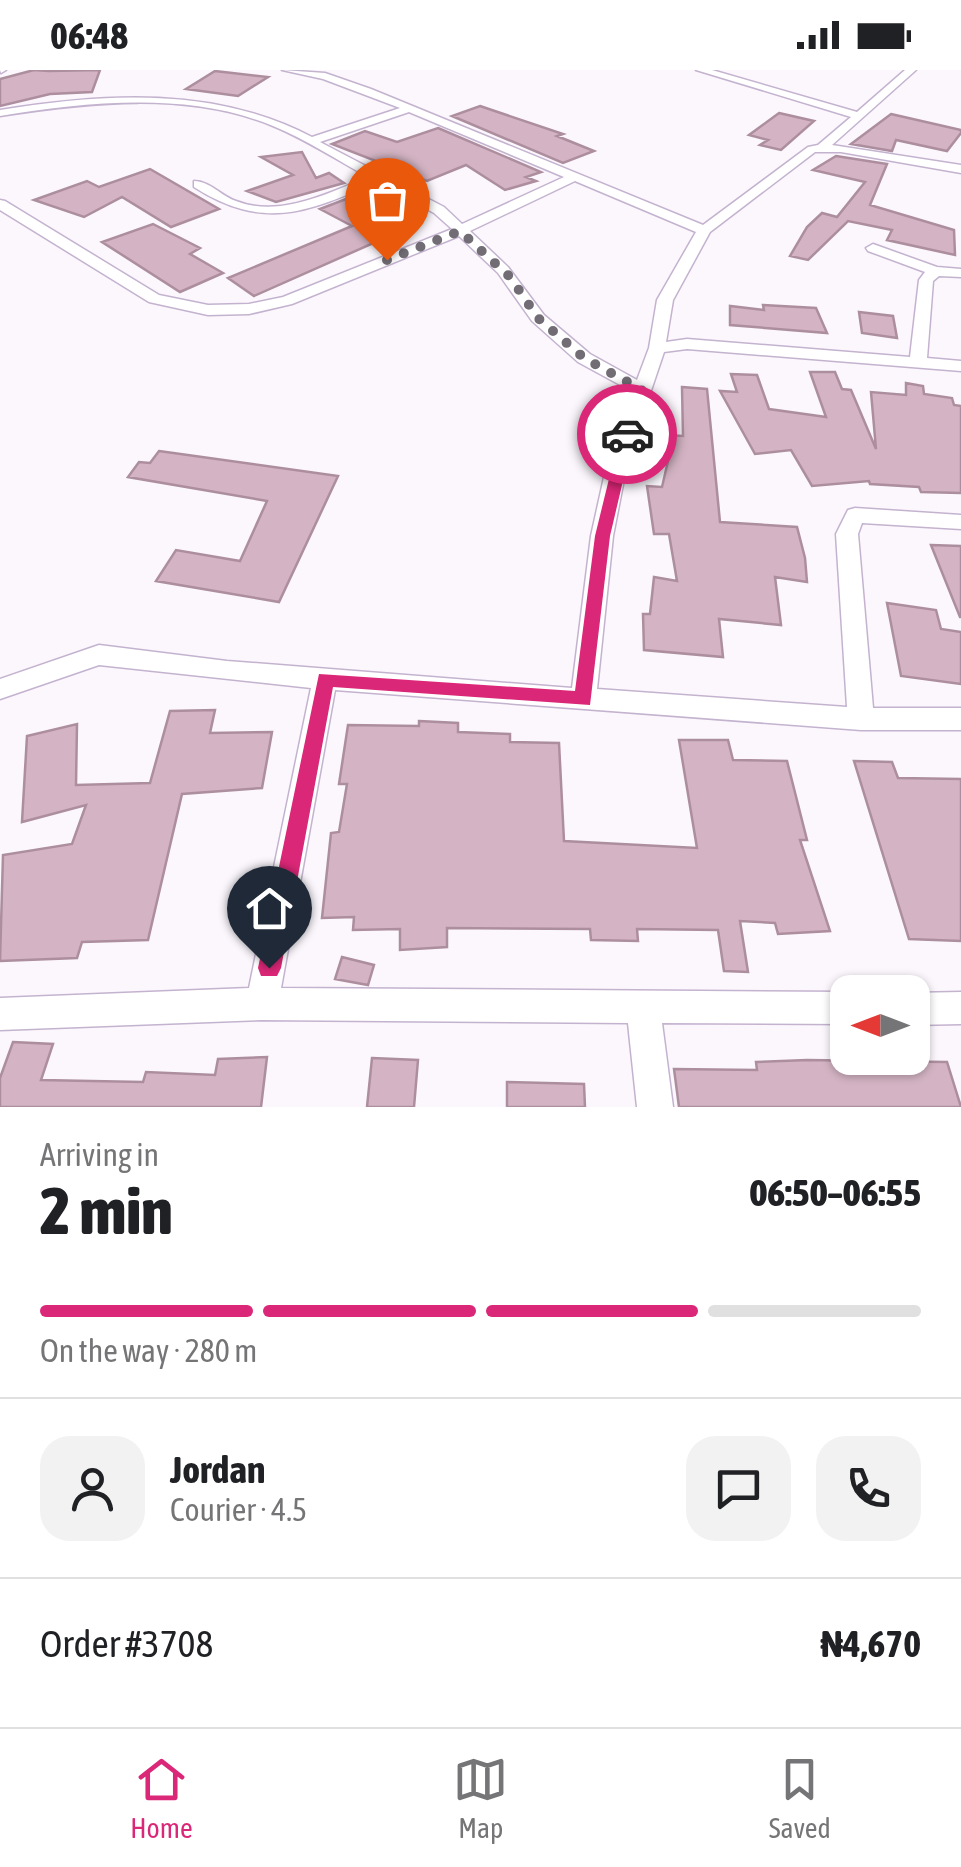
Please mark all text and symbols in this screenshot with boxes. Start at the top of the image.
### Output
text: 06:48 [50,14,128,57]
pin [345,158,430,261]
icon: bag [360,173,415,228]
courier [577,384,677,484]
icon: car [600,407,655,462]
pin [227,866,312,969]
icon: home [242,881,297,936]
north arrow [830,975,930,1075]
map controls [830,975,930,1075]
text: Arriving in [40,1136,159,1173]
text: 06:50–06:55 [749,1171,921,1214]
text: 2 min [40,1173,173,1248]
text: On the way · 280 m [40,1332,257,1369]
button: person [40,1436,145,1541]
button: chat [686,1436,791,1541]
button: phone [816,1436,921,1541]
text: Jordan [170,1448,265,1491]
text: Courier · 4.5 [170,1491,307,1528]
text: Order #3708 [40,1622,213,1665]
text: ₦4,670 [820,1622,921,1665]
tab: Home [130,1752,193,1844]
tab: Map [453,1752,508,1844]
tab: Saved [769,1752,831,1844]

